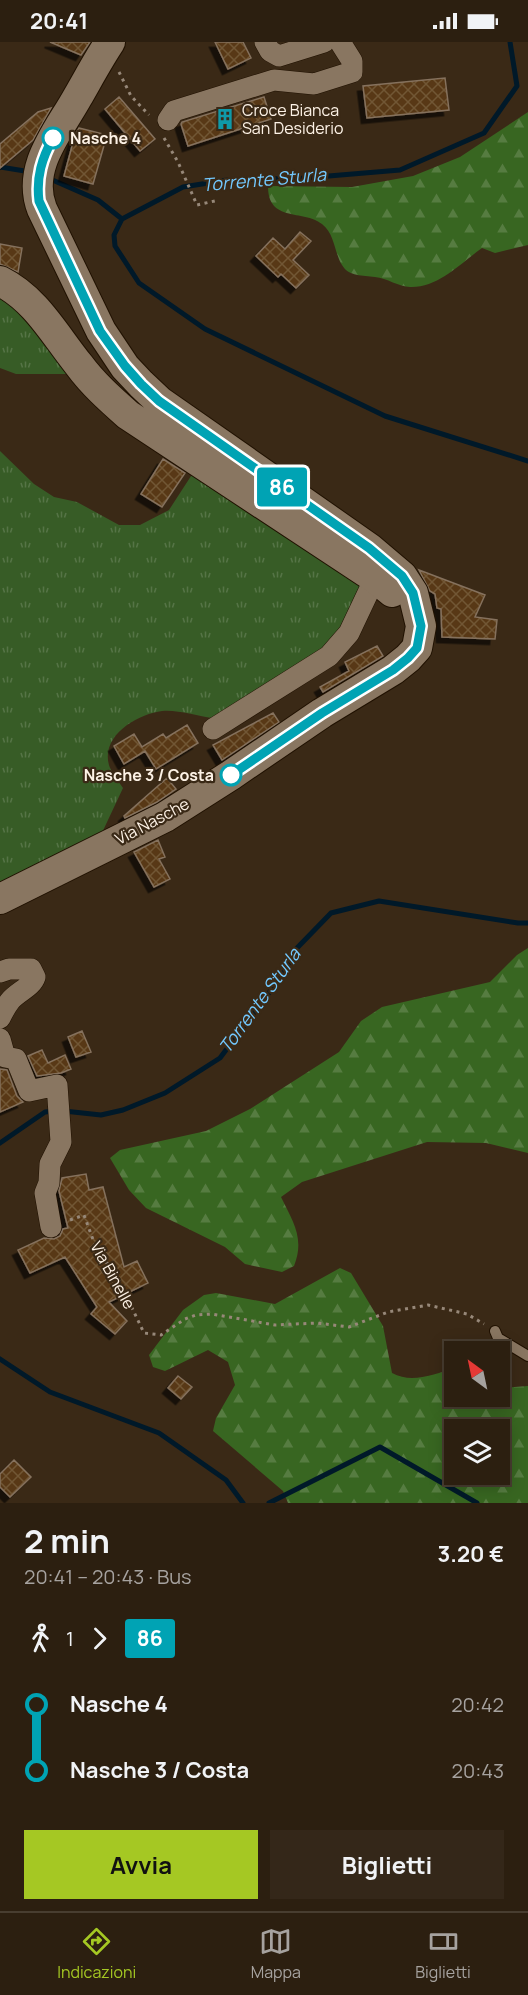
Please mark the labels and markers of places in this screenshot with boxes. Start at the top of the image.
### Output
place label: Croce Bianca San Desiderio [242,99,344,139]
building icon: Croce Bianca San Desiderio [213,107,237,131]
marker: Nasche 4 [42,127,64,149]
place label: Nasche 4 [70,127,141,149]
place label: Nasche 3 / Costa [84,764,214,786]
marker: Nasche 3 / Costa [220,764,242,786]

